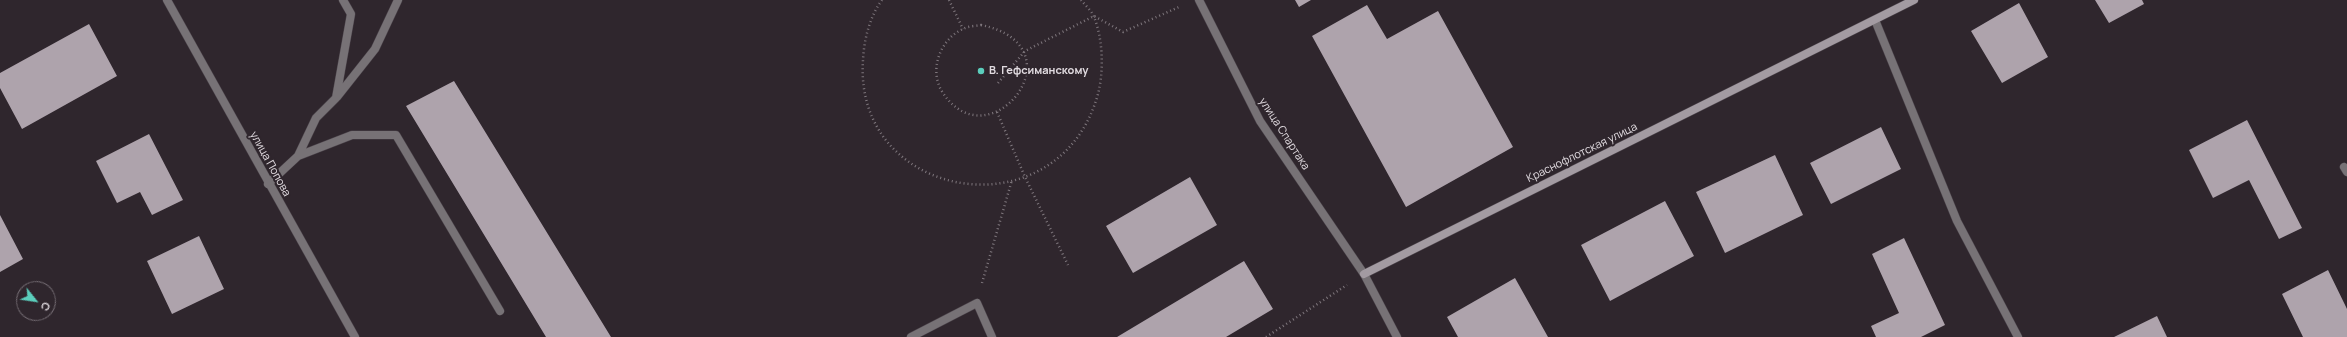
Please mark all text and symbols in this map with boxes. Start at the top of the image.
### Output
place label: В. Гефсиманскому [989,64,1089,78]
marker: В. Гефсиманскому [976,66,986,76]
street label: улица Спартака [1256,96,1312,172]
street label: Краснофлотская улица [1525,120,1639,186]
street label: улица Попова [247,129,293,199]
north arrow [16,281,56,321]
text: С [37,299,54,314]

